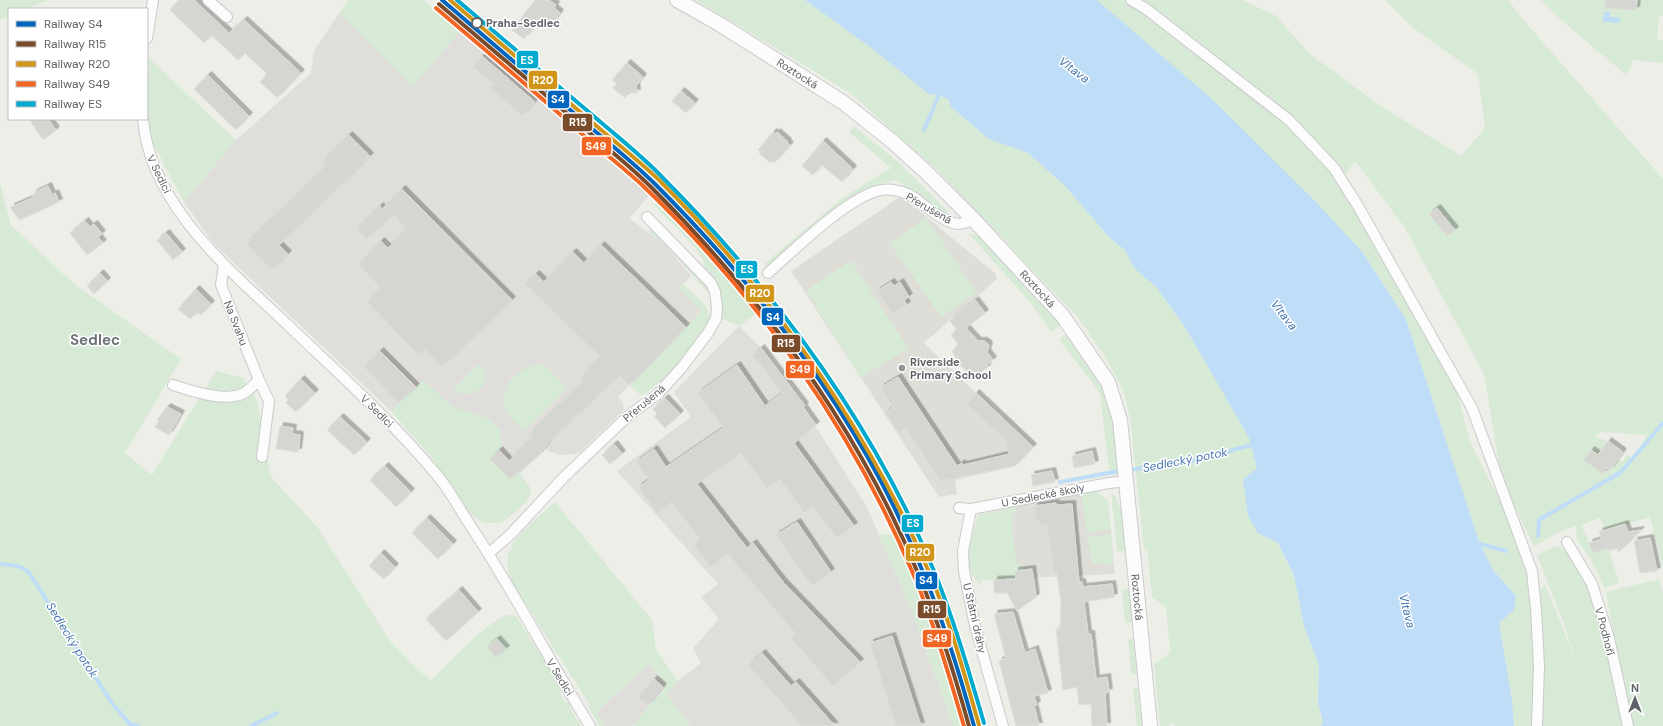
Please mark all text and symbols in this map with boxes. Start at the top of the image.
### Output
legend [8,8,148,120]
text: Railway S4 [44,16,102,32]
place label: Praha-Sedlec [486,16,560,30]
marker: Praha-Sedlec [471,17,483,29]
text: Railway R15 [44,36,106,52]
line badge: ES [516,50,539,69]
text: ES [520,53,534,67]
water label: Vltava [1055,53,1093,87]
street label: Roztocká [774,55,821,92]
text: Railway R20 [44,56,110,72]
line badge: R20 [528,70,558,90]
text: R20 [533,73,554,87]
text: Railway S49 [44,76,110,92]
line badge: S4 [547,90,570,109]
text: S4 [551,92,565,106]
text: Railway ES [44,96,102,112]
line badge: R15 [562,113,593,132]
text: R15 [569,115,587,129]
line badge: S49 [581,136,612,156]
text: S49 [586,139,606,153]
street label: V Sedlci [144,152,174,196]
street label: Přerušená [903,189,955,227]
line badge: ES [735,260,758,279]
text: ES [740,262,754,276]
street label: Roztocká [1017,267,1059,310]
line badge: R20 [745,284,775,303]
text: R20 [750,286,771,300]
water label: Vltava [1267,296,1301,334]
street label: Na Svahu [221,299,251,347]
line badge: S4 [761,307,784,326]
text: S4 [766,310,780,324]
district label: Sedlec [70,330,120,350]
line badge: R15 [771,334,801,353]
text: R15 [777,336,795,350]
place label: Riverside Primary School [910,355,991,382]
line badge: S49 [785,360,815,379]
text: S49 [790,362,810,376]
marker: Riverside Primary School [897,363,907,373]
street label: Přerušená [620,381,668,425]
street label: V Sedlci [357,391,397,431]
water label: Sedlecký potok [1141,444,1230,476]
street label: U Sedlecké školy [1000,480,1086,510]
line badge: ES [901,514,924,533]
text: ES [906,516,920,530]
line badge: R20 [905,543,935,562]
text: R20 [910,545,931,559]
line badge: S4 [915,571,938,590]
text: S4 [919,573,933,587]
street label: Roztocká [1128,573,1147,621]
street label: U Státní dráhy [960,581,990,655]
water label: Vltava [1395,592,1419,630]
water label: Sedlecký potok [42,599,102,681]
line badge: R15 [917,600,947,619]
text: R15 [923,602,941,616]
street label: V Podhoří [1592,605,1618,657]
line badge: S49 [922,629,952,648]
text: S49 [927,631,947,645]
street label: V Sedlci [543,656,577,698]
north arrow [1615,678,1655,718]
text: N [1631,681,1639,695]

